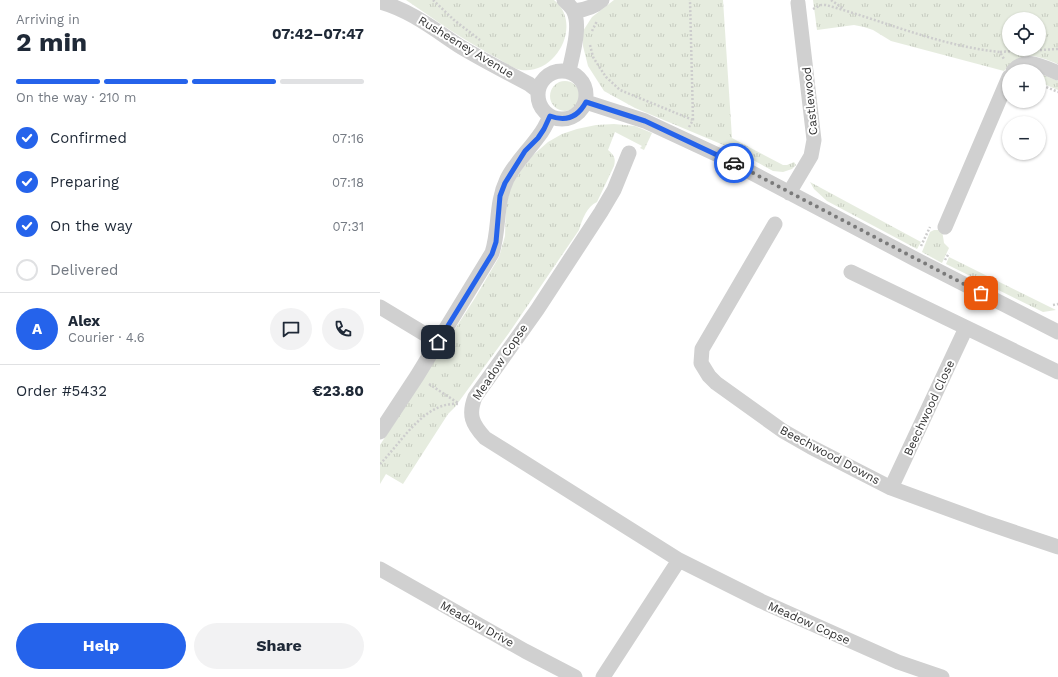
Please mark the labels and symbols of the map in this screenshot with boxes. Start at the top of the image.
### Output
street label: Rusheeney Avenue [416,13,516,81]
street label: Castlewood [799,66,821,136]
courier [714,143,754,183]
pin [964,276,998,310]
street label: Meadow Copse [469,321,531,403]
pin [421,325,455,359]
street label: Beechwood Close [901,358,957,458]
street label: Beechwood Downs [778,423,882,487]
street label: Meadow Drive [438,598,516,650]
street label: Meadow Copse [766,599,852,647]

